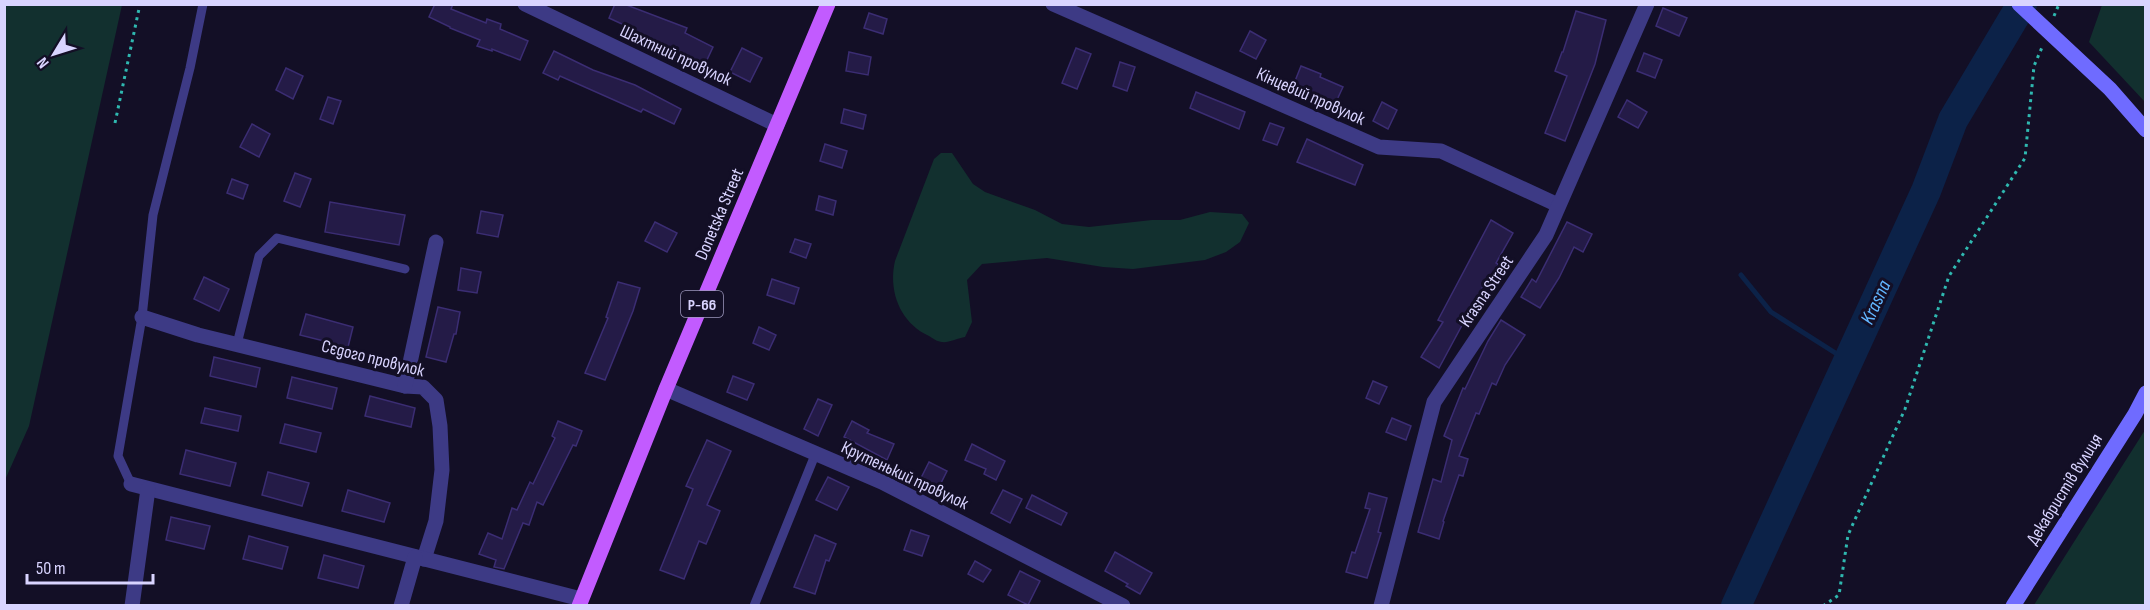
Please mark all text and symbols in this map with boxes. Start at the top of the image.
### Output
street label: Шахтний провулок [617,20,735,91]
north arrow [24,24,84,84]
text: N [33,53,53,72]
street label: Кінцевий провулок [1253,63,1369,130]
street label: Donetska Street [691,165,748,263]
street label: Krasna Street [1455,251,1518,331]
water label: Krasna [1855,277,1896,328]
road number: Р-66 [681,291,723,317]
street label: Сєдого провулок [319,336,427,381]
street label: Декабристів вулиця [2022,430,2107,549]
street label: Крутенький провулок [838,437,972,514]
scale bar [27,547,153,585]
text: 50 m [36,558,66,579]

